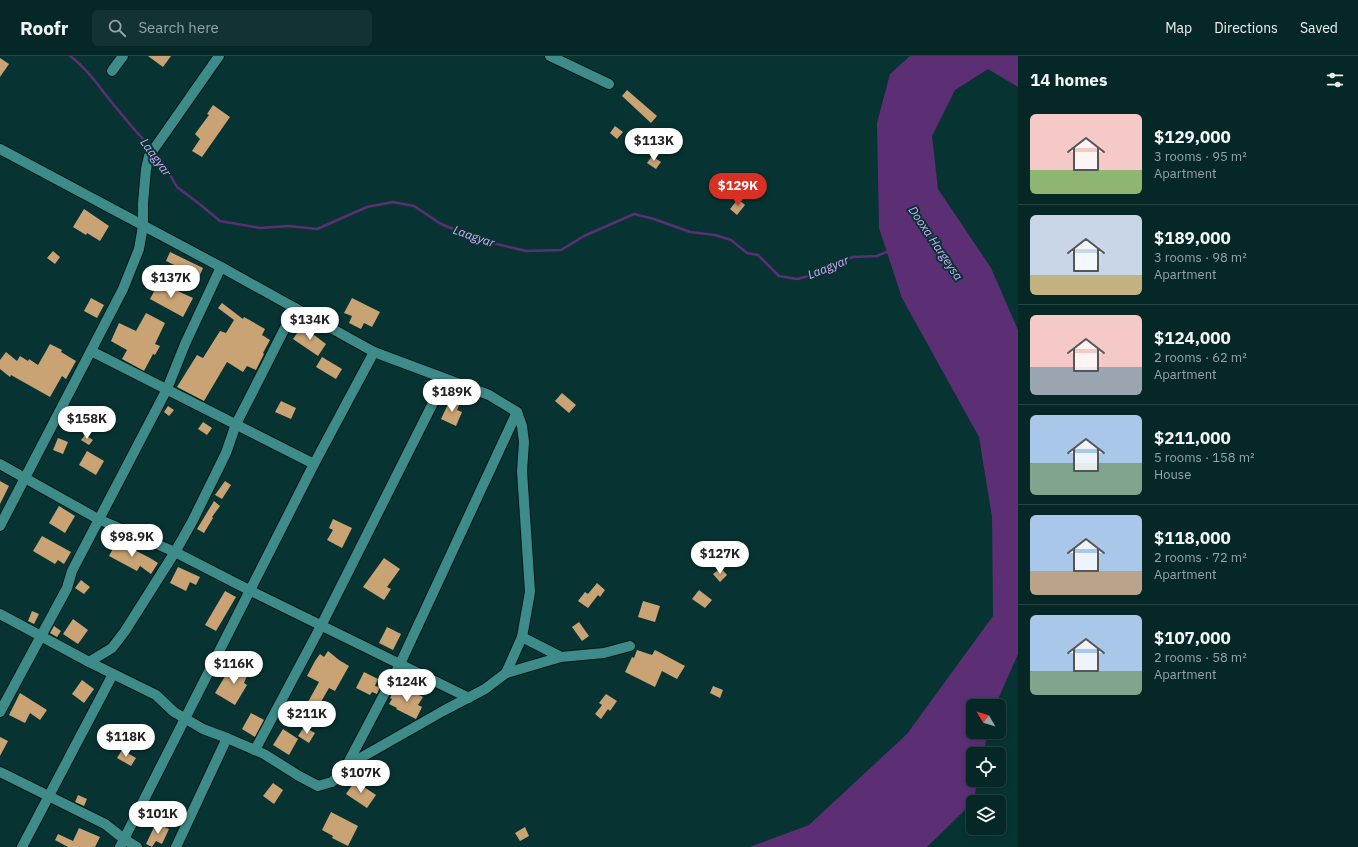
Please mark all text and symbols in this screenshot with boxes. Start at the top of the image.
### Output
search box [92,10,372,46]
text: Roofr [20,16,68,40]
icon: search [106,17,128,39]
text: Search here [138,18,219,37]
text: Map [1165,19,1192,37]
text: Directions [1214,19,1278,37]
text: Saved [1300,19,1338,37]
text: 14 homes [1030,69,1107,91]
icon: filters [1324,69,1346,91]
text: $129,000 [1154,126,1231,148]
pin: $113K [626,128,682,162]
icon: home [1062,130,1110,178]
text: $113K [634,132,674,149]
water label: Laagyar [137,135,175,179]
text: 3 rooms · 95 m² [1154,148,1247,165]
text: Apartment [1154,165,1217,182]
pin: $129K [710,173,766,207]
text: $129K [718,177,758,194]
water label: Dooxa Hargeysa [906,203,966,283]
water label: Laagyar [451,222,497,250]
text: $189,000 [1154,227,1231,249]
icon: home [1062,231,1110,279]
text: 3 rooms · 98 m² [1154,249,1247,266]
water label: Laagyar [805,252,851,282]
pin: $137K [143,265,199,299]
text: Apartment [1154,266,1217,283]
text: $137K [151,269,191,286]
pin: $134K [282,307,338,341]
text: $134K [290,311,330,328]
text: $124,000 [1154,327,1231,349]
icon: home [1062,331,1110,379]
text: 2 rooms · 62 m² [1154,349,1247,366]
text: Apartment [1154,366,1217,383]
pin: $189K [424,379,480,413]
text: $189K [432,383,472,400]
pin: $158K [59,406,115,440]
text: $158K [67,410,107,427]
text: $211,000 [1154,427,1231,449]
icon: home [1062,431,1110,479]
text: 5 rooms · 158 m² [1154,449,1255,466]
text: House [1154,466,1191,483]
pin: $98.9K [99,524,165,558]
text: $118,000 [1154,527,1231,549]
text: $98.9K [110,528,154,545]
icon: home [1062,531,1110,579]
pin: $127K [692,541,748,575]
text: $127K [700,545,740,562]
text: 2 rooms · 72 m² [1154,549,1247,566]
text: Apartment [1154,566,1217,583]
text: $107,000 [1154,627,1231,649]
icon: home [1062,631,1110,679]
text: 2 rooms · 58 m² [1154,649,1247,666]
pin: $116K [206,651,262,685]
text: $116K [214,655,254,672]
text: Apartment [1154,666,1217,683]
pin: $124K [379,669,435,703]
text: $124K [387,673,427,690]
north arrow [966,699,1006,739]
map controls [966,699,1006,835]
pin: $211K [279,701,335,735]
text: $211K [287,705,327,722]
pin: $118K [98,724,154,758]
text: $118K [106,728,146,745]
button: locate [966,747,1006,787]
pin: $107K [333,760,389,794]
text: $107K [341,764,381,781]
button: layers [966,795,1006,835]
pin: $101K [130,801,186,835]
text: $101K [138,805,178,822]

